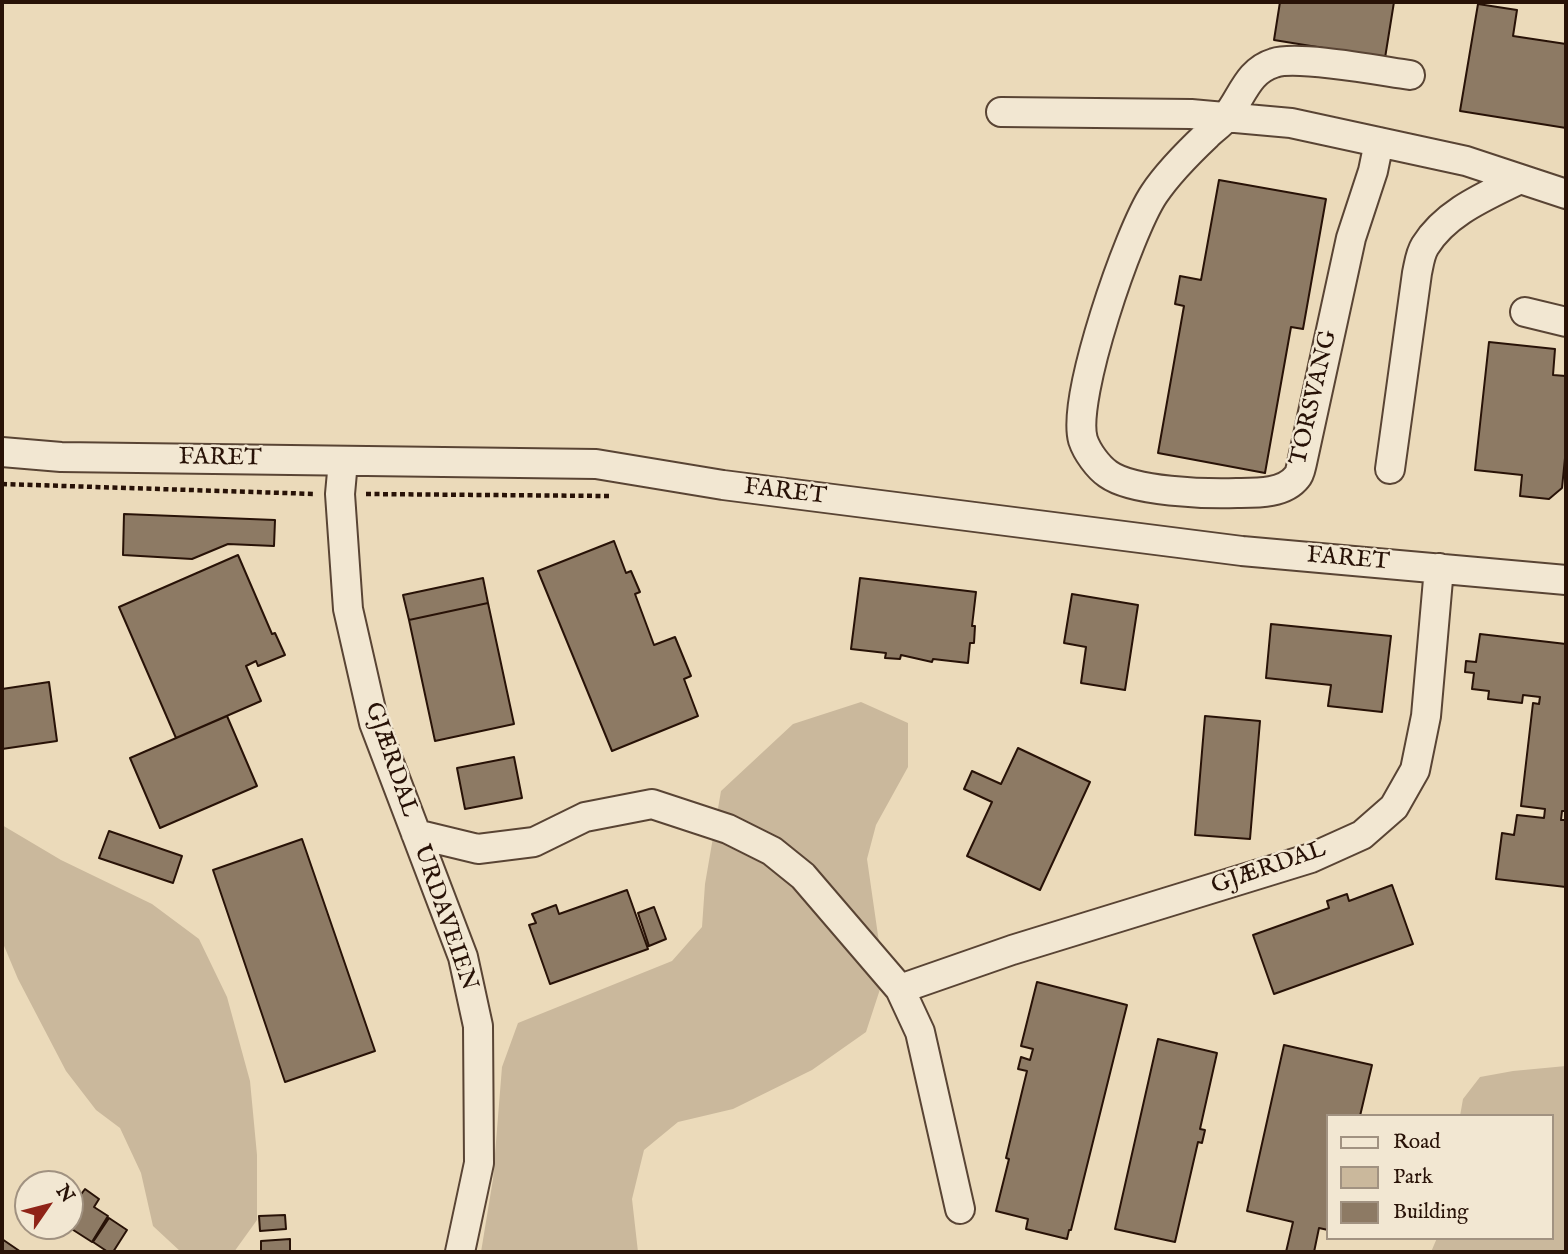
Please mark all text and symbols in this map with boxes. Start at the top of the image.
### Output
street label: TORSVANG [1285,328,1345,468]
street label: FARET [178,444,262,474]
street label: FARET [742,474,828,512]
street label: FARET [1305,542,1391,578]
street label: GJÆRDAL [357,699,423,821]
street label: GJÆRDAL [1208,836,1330,902]
street label: URDAVEIEN [406,841,482,995]
legend [1326,1114,1554,1240]
text: Road [1393,1129,1440,1156]
text: Park [1393,1164,1433,1191]
north arrow [14,1170,84,1240]
text: N [50,1180,79,1208]
text: Building [1393,1199,1468,1226]

